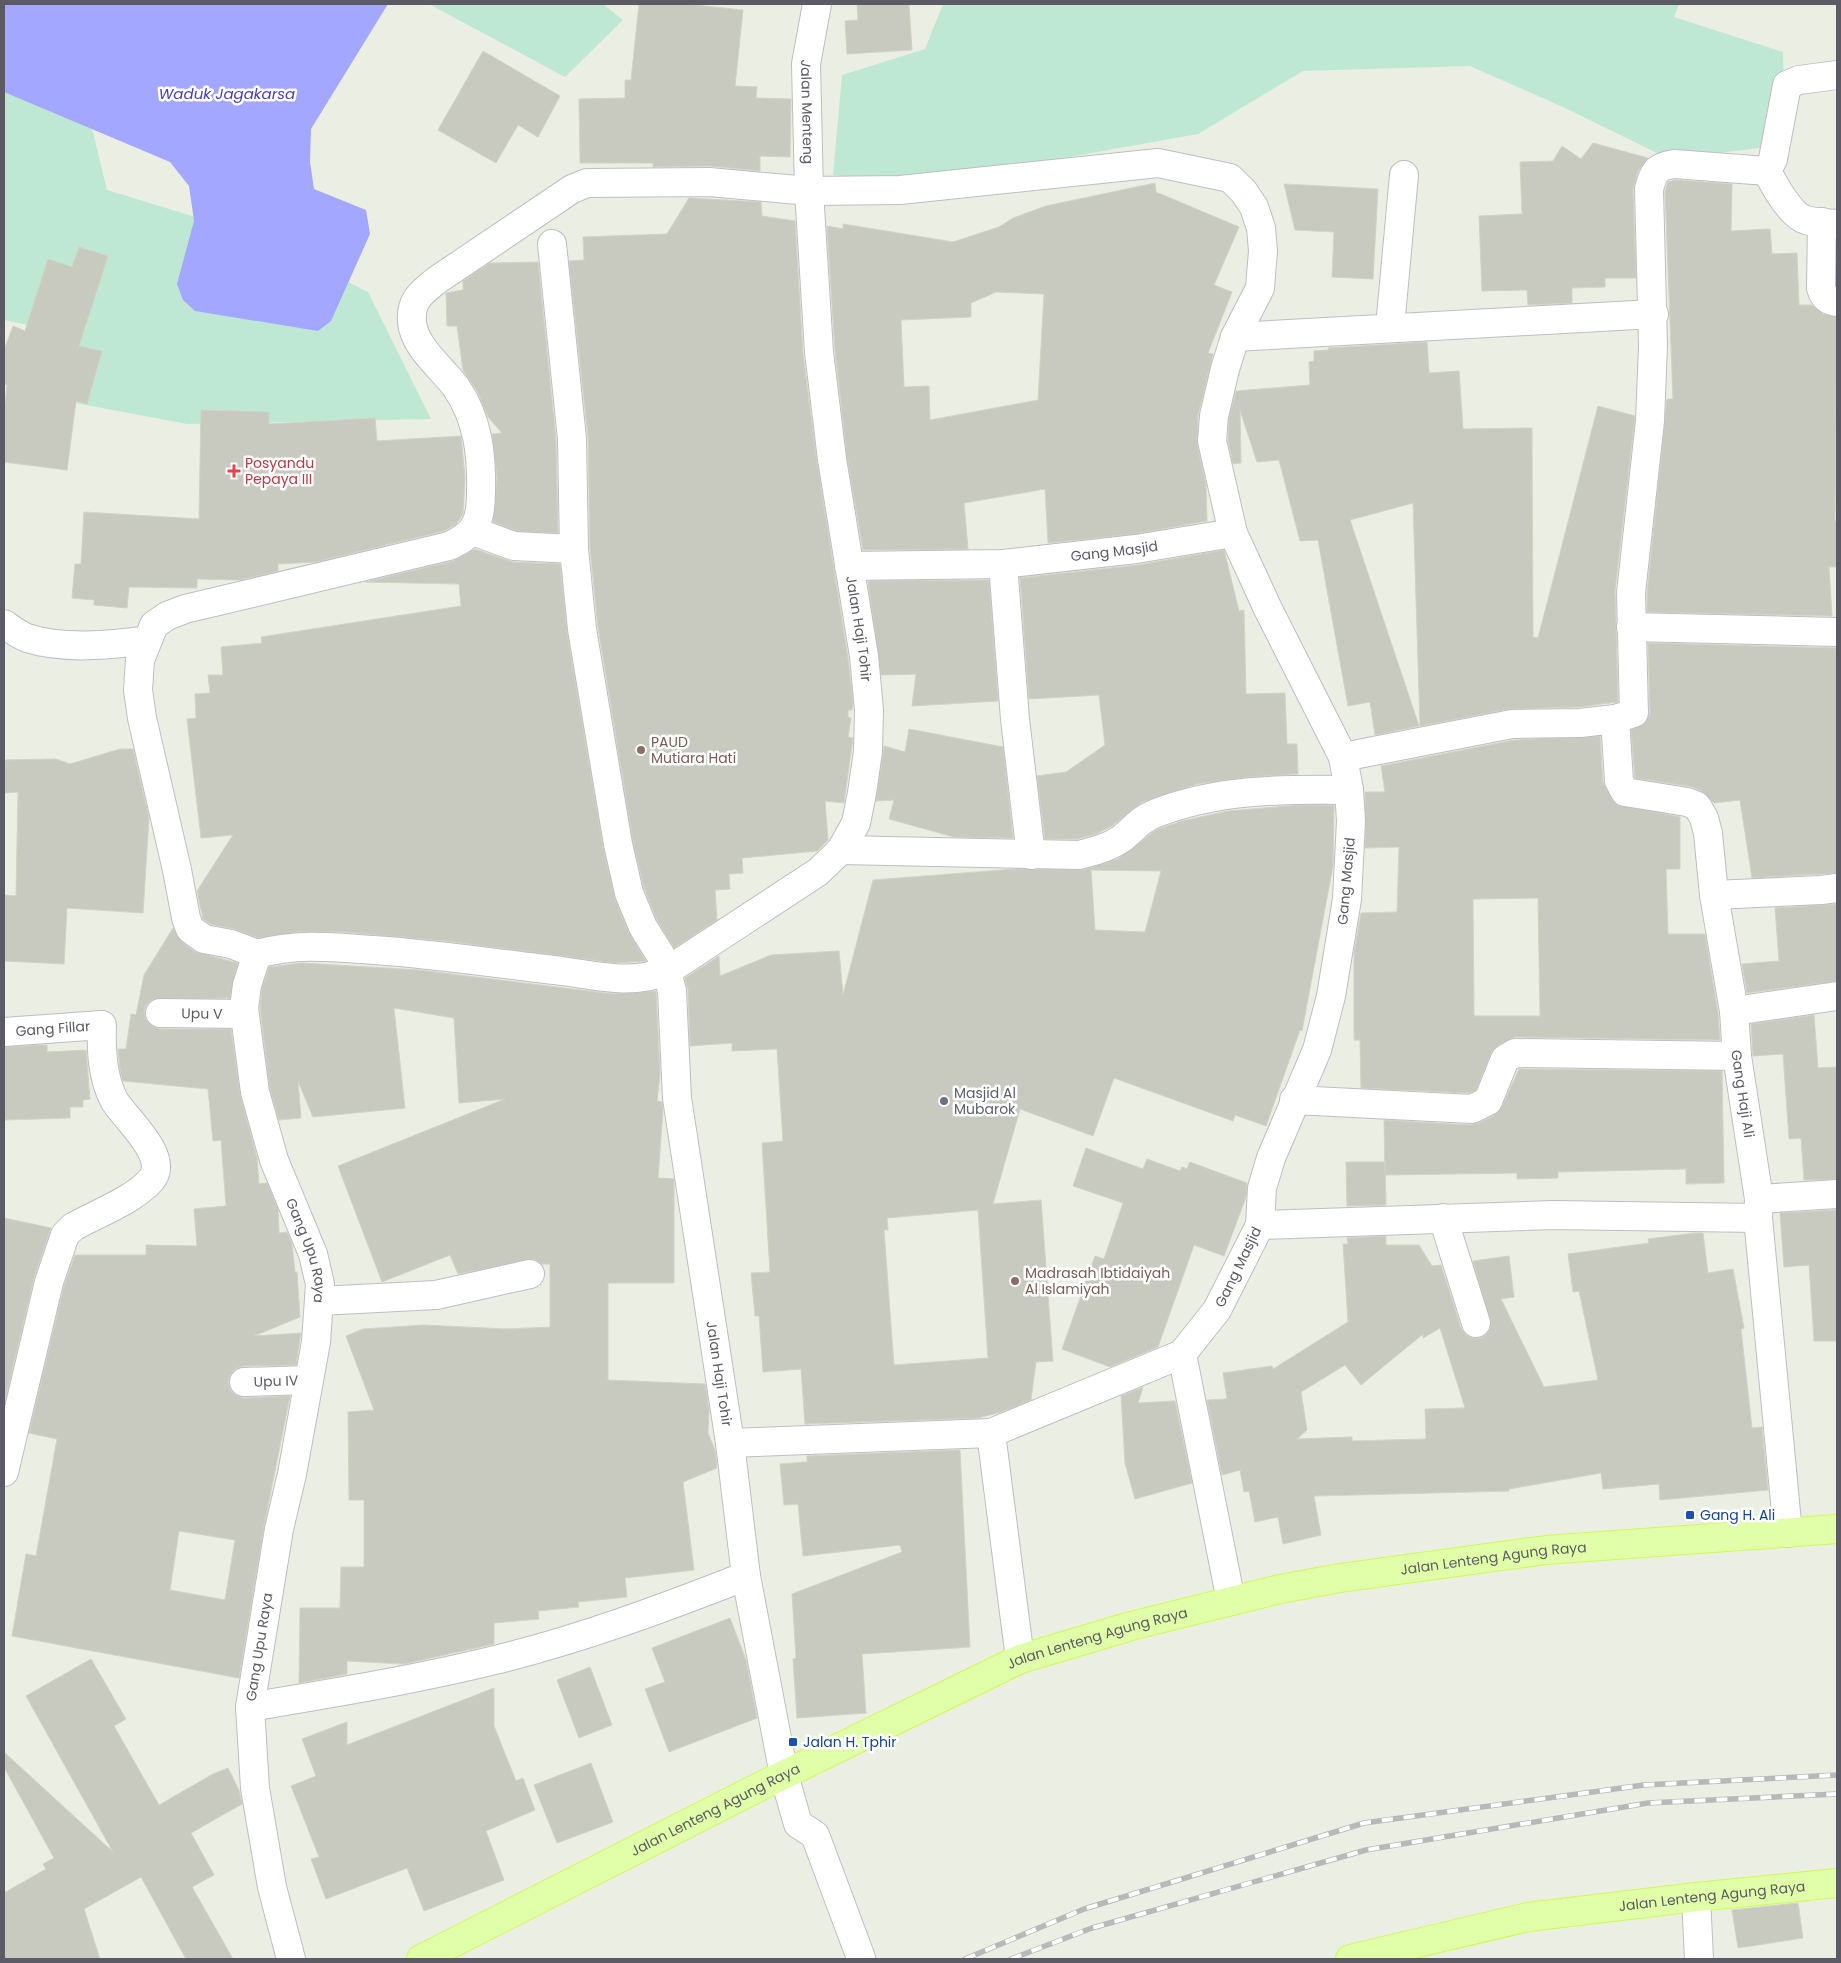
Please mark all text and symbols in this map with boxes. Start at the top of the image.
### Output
street label: Jalan Menteng [796,58,818,164]
water label: Waduk Jagakarsa [159,83,295,104]
place label: Posyandu Pepaya III [245,453,314,489]
marker: Posyandu Pepaya III [227,464,241,478]
street label: Gang Masjid [1070,536,1159,566]
street label: Jalan Haji Tohir [841,574,876,682]
place label: PAUD Mutiara Hati [651,732,736,768]
marker: PAUD Mutiara Hati [635,744,647,756]
street label: Gang Masjid [1332,836,1360,926]
street label: Upu V [181,1003,223,1024]
street label: Gang Fillar [15,1016,91,1041]
street label: Gang Haji Ali [1727,1049,1759,1139]
place label: Masjid Al Mubarok [954,1083,1016,1119]
marker: Masjid Al Mubarok [938,1095,950,1107]
street label: Gang Upu Raya [281,1195,330,1304]
street label: Gang Masjid [1210,1223,1266,1311]
place label: Madrasah Ibtidaiyah Al Islamiyah [1025,1263,1170,1299]
marker: Madrasah Ibtidaiyah Al Islamiyah [1009,1275,1021,1287]
street label: Jalan Haji Tohir [701,1320,737,1428]
street label: Upu IV [253,1370,299,1392]
place label: Gang H. Ali [1700,1505,1775,1525]
marker: Gang H. Ali [1684,1509,1696,1521]
street label: Jalan Lenteng Agung Raya [1399,1537,1587,1580]
street label: Gang Upu Raya [241,1591,277,1703]
street label: Jalan Lenteng Agung Raya [1003,1602,1190,1674]
place label: Jalan H. Tphir [803,1732,897,1752]
marker: Jalan H. Tphir [787,1736,799,1748]
street label: Jalan Lenteng Agung Raya [627,1758,803,1861]
street label: Jalan Lenteng Agung Raya [1617,1876,1806,1916]

